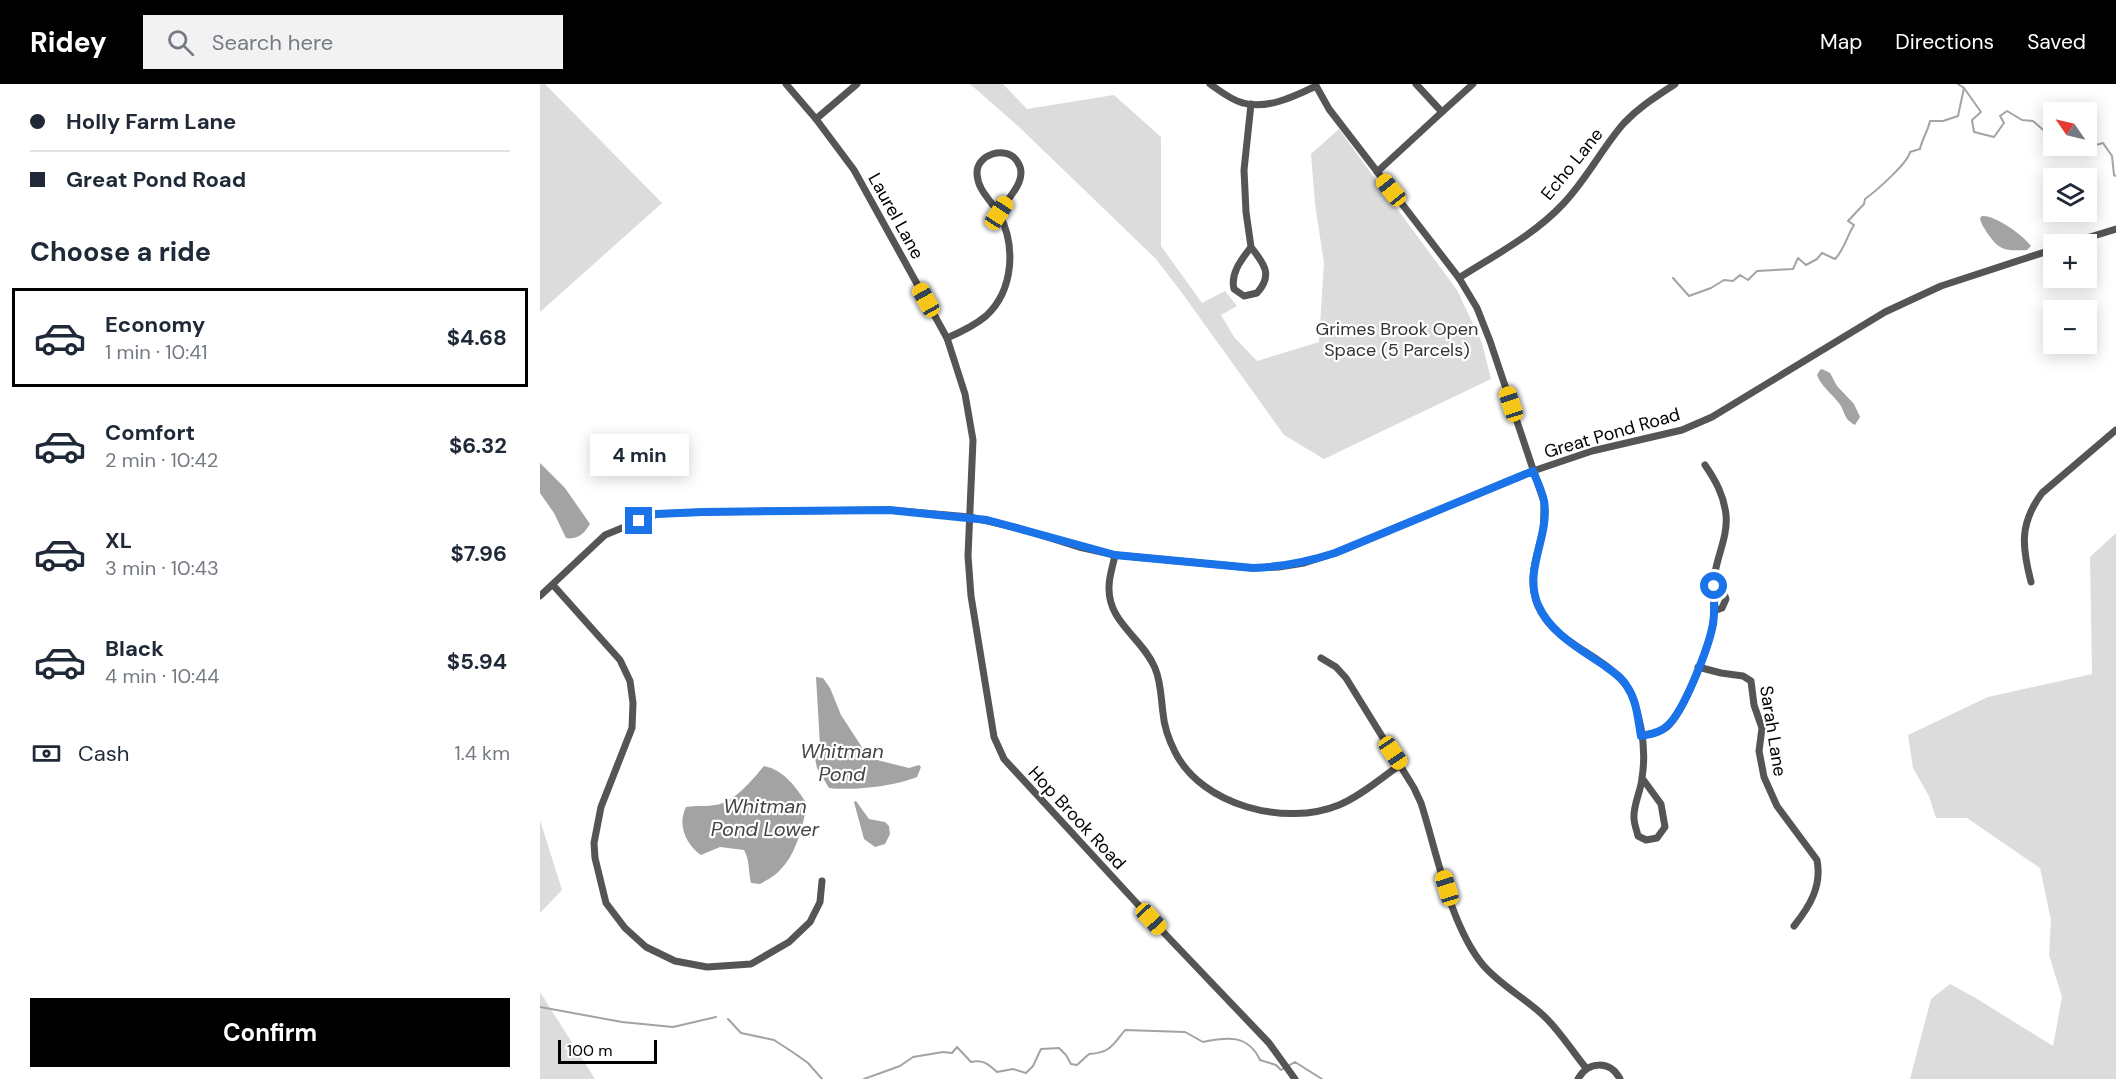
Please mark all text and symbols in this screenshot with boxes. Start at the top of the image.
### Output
search box [143,15,563,69]
text: Ridey [30,24,107,61]
icon: search [164,26,197,59]
text: Search here [212,28,333,57]
text: Map [1820,28,1862,56]
text: Directions [1895,28,1994,56]
text: Saved [2027,28,2086,56]
north arrow [2043,102,2097,156]
map controls [2043,102,2097,354]
text: Holly Farm Lane [66,107,236,136]
street label: Echo Lane [1536,123,1608,205]
text: Great Pond Road [66,165,246,194]
button: layers [2043,168,2097,222]
street label: Laurel Lane [863,169,929,263]
car [1373,170,1409,210]
car [982,193,1016,233]
text: Choose a ride [30,234,211,269]
button: + [2043,234,2097,288]
car [909,280,943,320]
button: − [2043,300,2097,354]
text: Economy [105,310,205,339]
icon: car [33,311,87,365]
park label: Grimes Brook Open Space (5 Parcels) [1316,317,1478,362]
text: $4.68 [447,323,507,352]
text: 1 min · 10:41 [105,339,208,365]
car [1497,384,1525,424]
street label: Great Pond Road [1541,402,1683,464]
text: Comfort [105,418,195,447]
icon: car [33,419,87,473]
text: $6.32 [449,431,507,460]
callout: 4 min [590,434,688,476]
text: 4 min [612,442,667,468]
text: 2 min · 10:42 [105,447,218,473]
route end [625,507,652,534]
text: XL [105,526,132,555]
icon: car [33,527,87,581]
text: $7.96 [450,539,507,568]
text: 3 min · 10:43 [105,555,219,581]
route start [1700,572,1727,599]
text: Black [105,634,164,663]
icon: car [33,635,87,689]
text: $5.94 [447,647,507,676]
text: 4 min · 10:44 [105,663,219,689]
street label: Sarah Lane [1754,684,1792,778]
car [1375,733,1411,773]
icon: cash [30,737,63,770]
water label: Whitman Pond [800,738,884,787]
text: Cash [78,739,129,768]
text: 1.4 km [454,740,510,766]
street label: Hop Brook Road [1023,761,1131,875]
water label: Whitman Pond Lower [711,793,820,842]
car [1433,868,1461,908]
car [1132,900,1170,938]
button: Confirm [30,998,510,1067]
scale bar [558,1037,657,1064]
text: 100 m [567,1040,612,1061]

